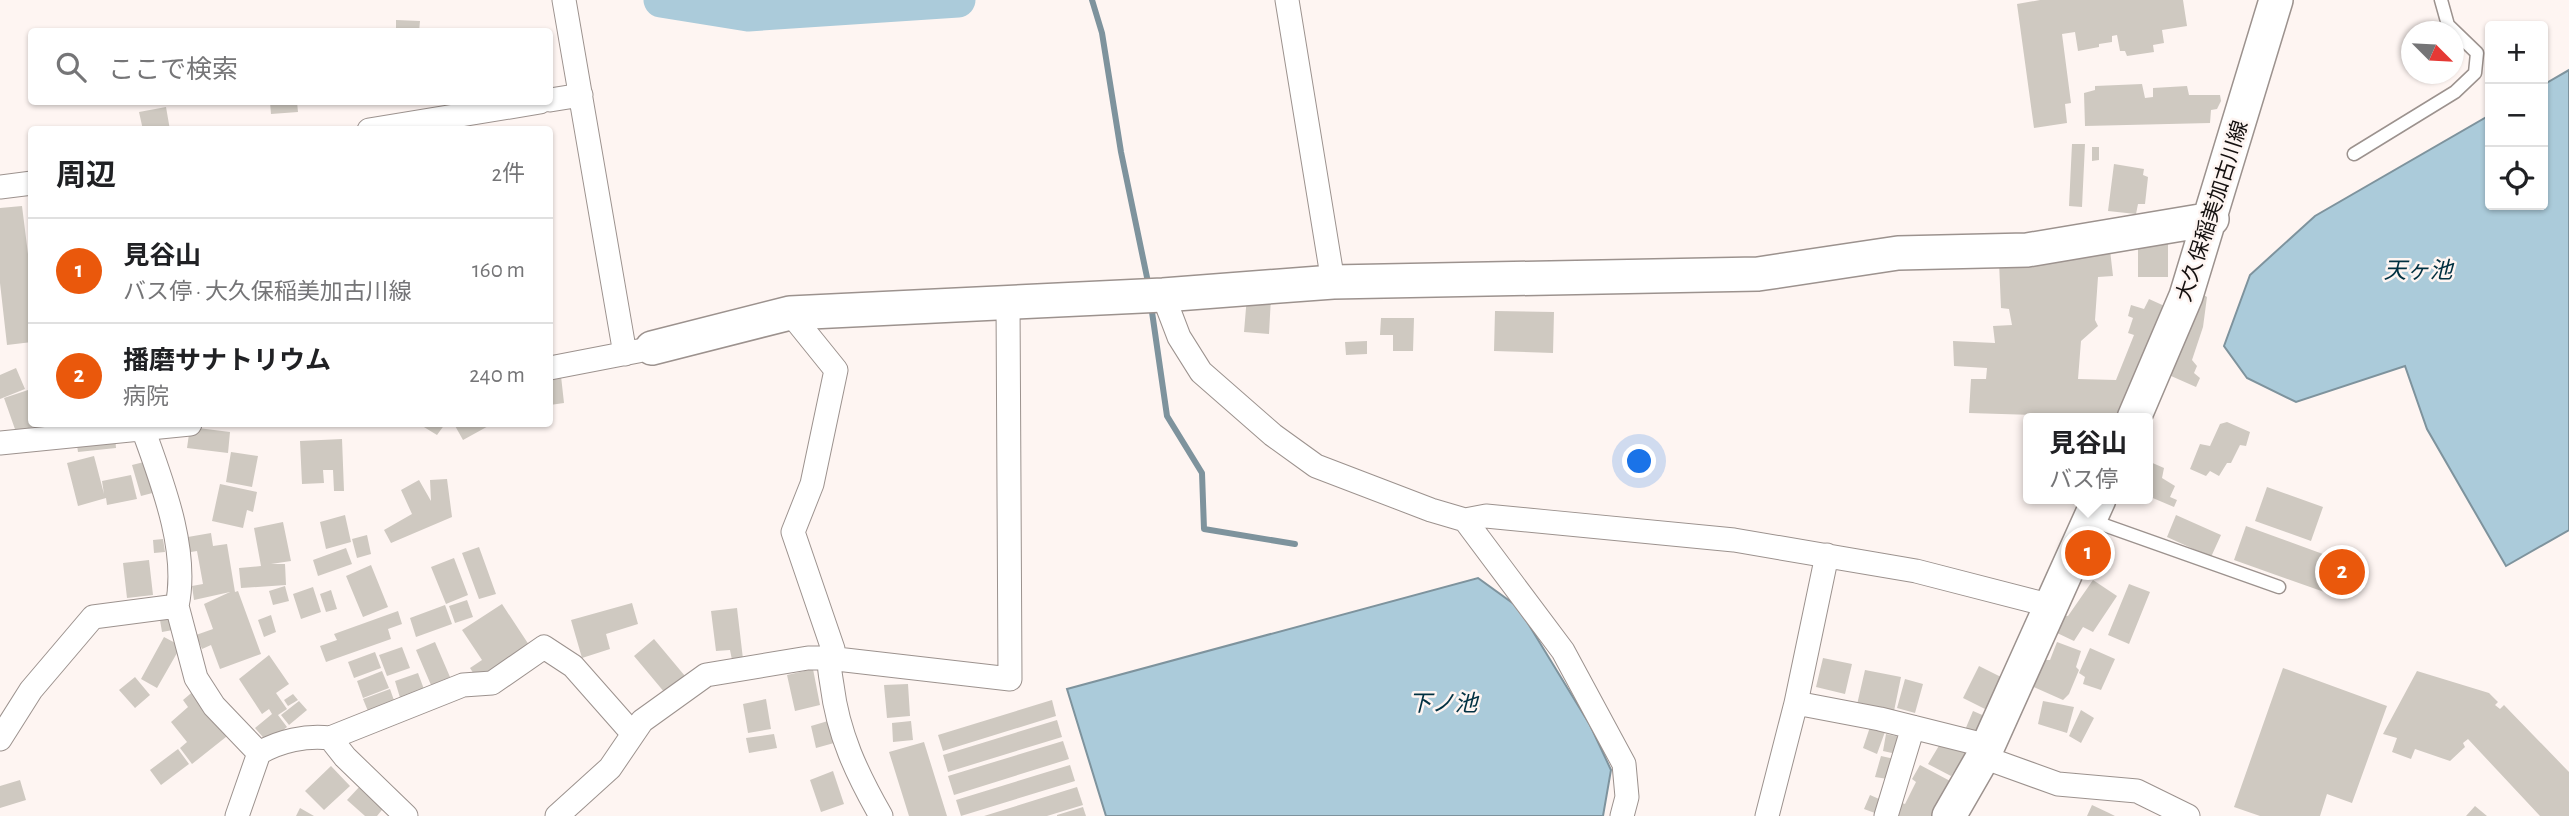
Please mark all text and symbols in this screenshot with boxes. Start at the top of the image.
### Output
north arrow [2401,21,2464,84]
map controls [2485,21,2548,210]
button: + [2485,21,2548,84]
search box [28,28,553,105]
icon: search [52,48,90,86]
text: ここで検索 [108,57,238,83]
button: − [2485,84,2548,147]
street label: 大久保稲美加古川線 [2172,118,2252,304]
button: locate [2485,147,2548,210]
text: 周辺 [56,161,116,191]
text: 2件 [492,163,525,186]
text: 見谷山 [123,243,201,269]
water label: 天ヶ池 [2384,258,2455,283]
text: 1 [75,259,83,282]
text: 160 m [472,259,525,282]
text: バス停 · 大久保稲美加古川線 [123,281,412,304]
text: 播磨サナトリウム [123,348,331,374]
text: 2 [74,364,84,387]
text: 240 m [469,364,525,387]
text: 病院 [123,386,169,409]
popup [2023,413,2153,504]
text: 見谷山 [2049,431,2127,457]
your location [1622,444,1656,478]
text: バス停 [2049,469,2118,492]
pin: 1 [2065,527,2111,579]
pin: 2 [2319,546,2365,598]
water label: 下ノ池 [1409,691,1480,716]

